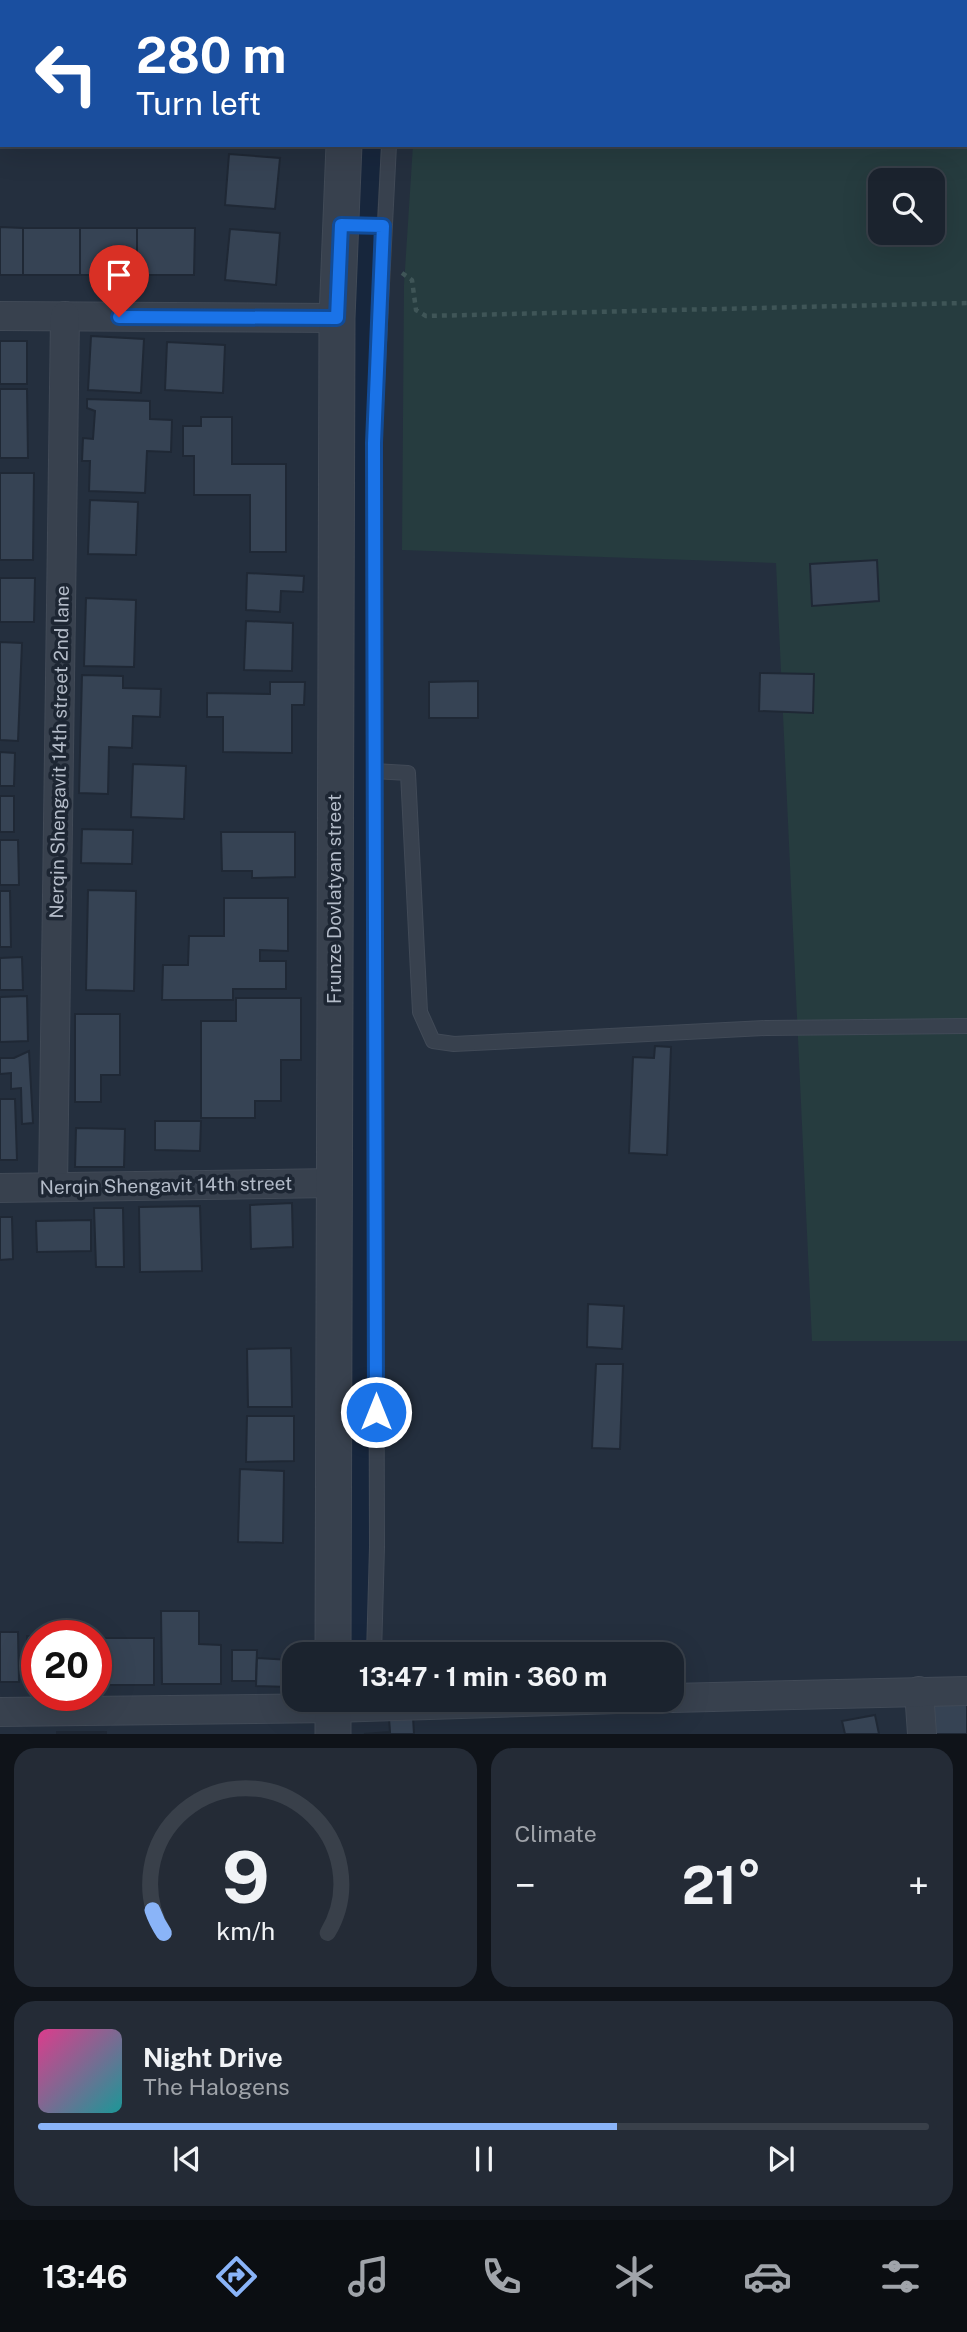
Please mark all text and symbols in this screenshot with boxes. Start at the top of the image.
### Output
text: 280 m [136,26,286,84]
icon: left [21,28,112,119]
text: Turn left [136,85,261,122]
map controls [868,168,945,245]
button: search [868,168,945,245]
pin [89,245,149,317]
icon: arrive [100,256,138,294]
street label: Nerqin Shengavit 14th street 2nd lane [45,585,73,919]
street label: Frunze Dovlatyan street [323,794,345,1004]
street label: Nerqin Shengavit 14th street [39,1172,293,1198]
position arrow [339,1375,413,1449]
speed limit sign: 20 [21,1620,112,1711]
text: 13:47 · 1 min · 360 m [359,1661,607,1692]
text: Climate [515,1820,597,1847]
text: 9 [221,1835,269,1920]
text: 21° [682,1855,762,1916]
text: − [515,1863,536,1908]
text: + [908,1863,929,1908]
text: km/h [216,1916,275,1946]
text: Night Drive [143,2042,283,2073]
text: The Halogens [143,2073,290,2100]
icon: previous [168,2140,206,2178]
icon: pause [465,2140,503,2178]
icon: next [762,2140,800,2178]
icon: directions [212,2252,261,2301]
icon: music [344,2252,393,2301]
icon: phone [477,2252,526,2301]
icon: climate [610,2252,659,2301]
icon: car [743,2252,792,2301]
icon: filters [876,2252,925,2301]
text: 13:46 [42,2258,128,2295]

